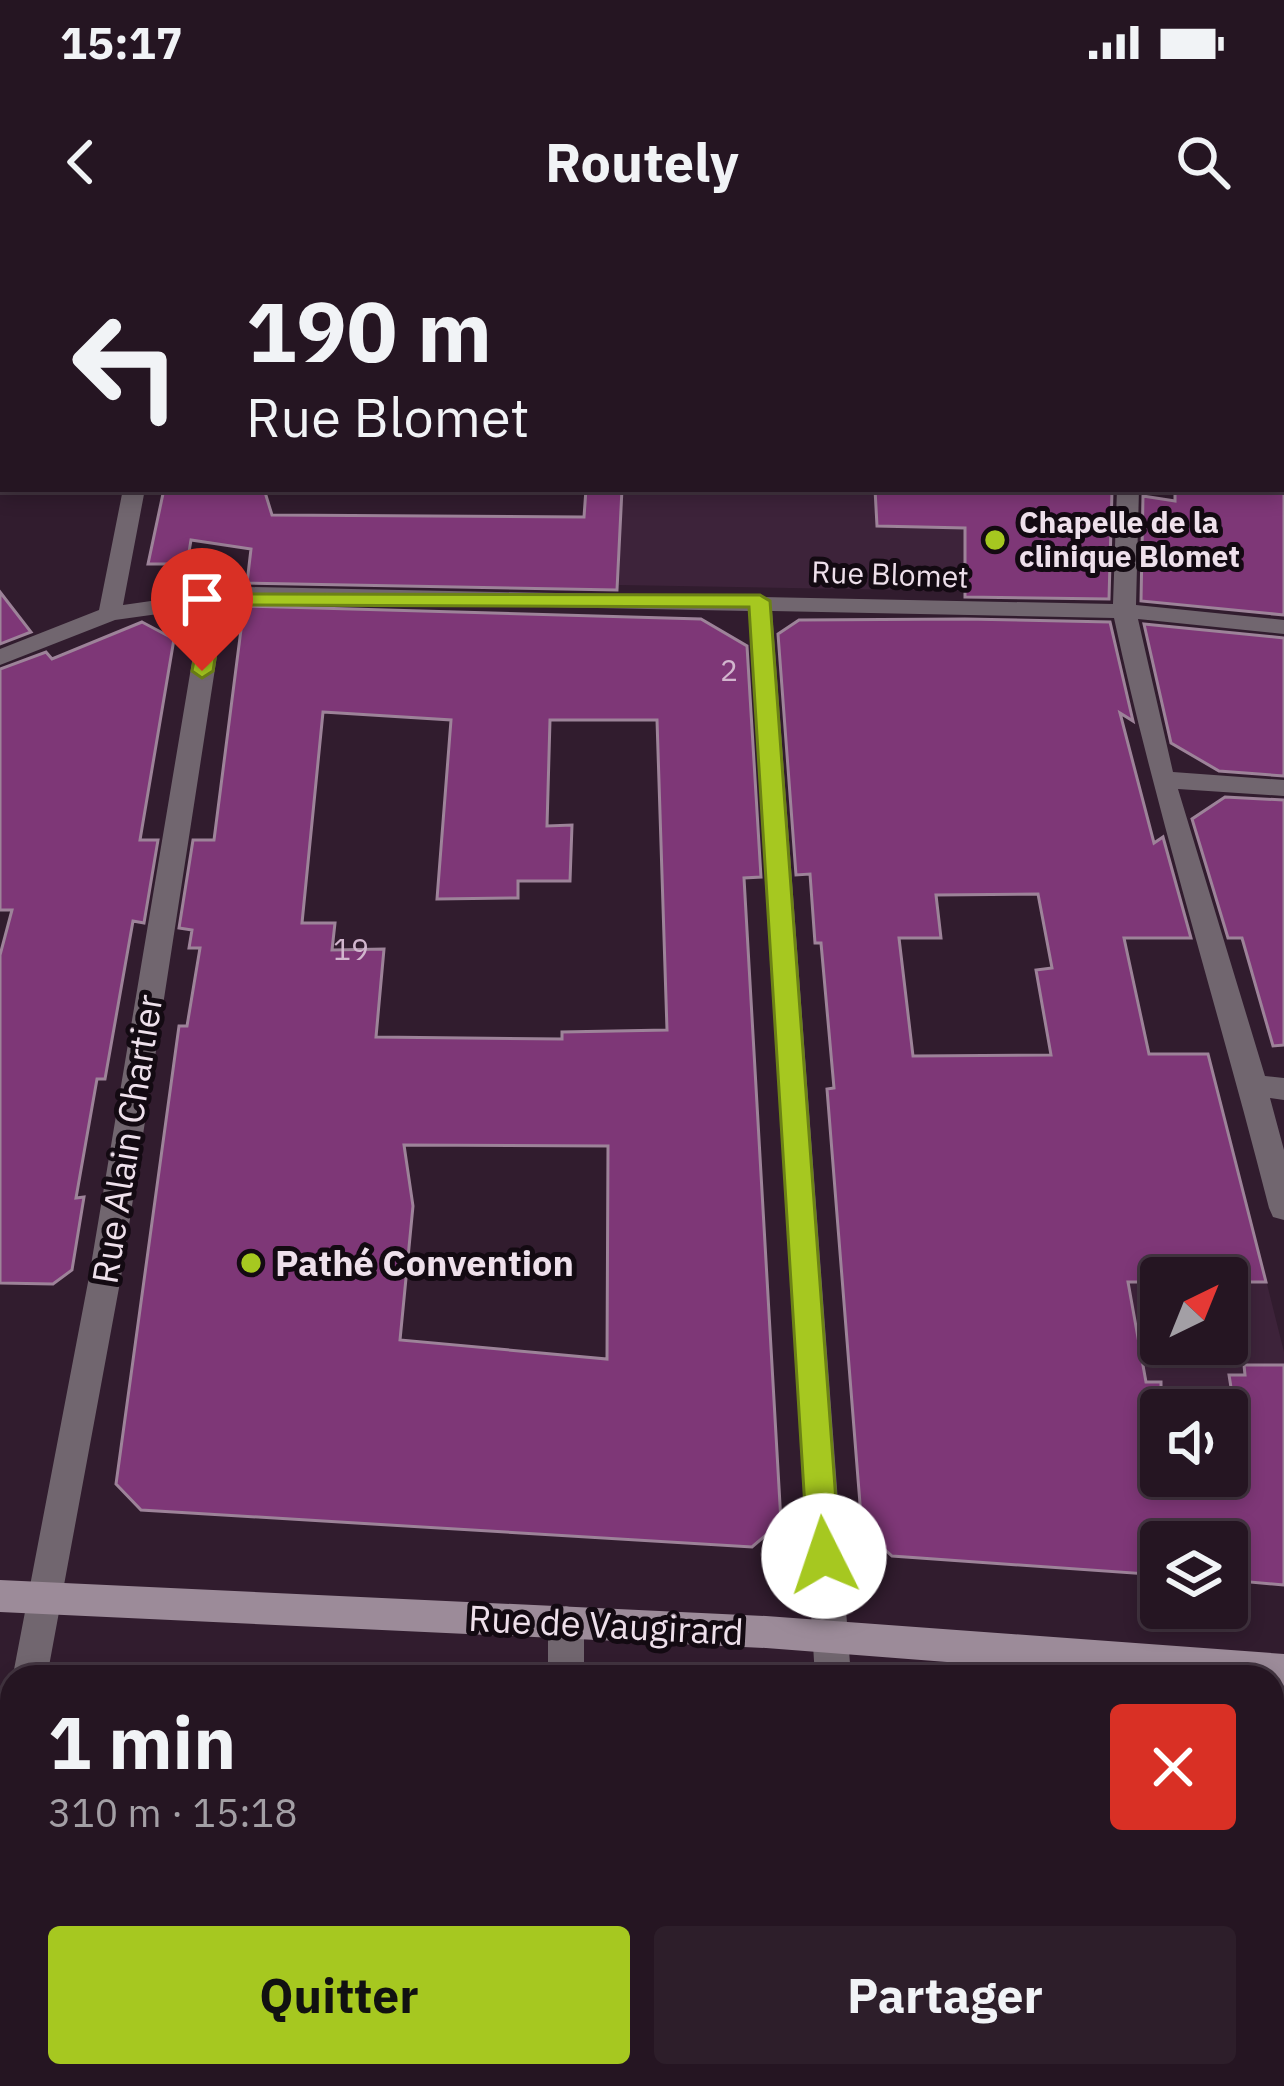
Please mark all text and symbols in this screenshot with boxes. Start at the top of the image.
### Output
text: 15:17 [60,13,183,71]
text: Routely [545,127,739,197]
icon: back [48,129,114,195]
icon: search [1170,129,1236,195]
text: 190 m [246,276,492,385]
icon: left [48,288,204,444]
text: Rue Blomet [246,382,530,452]
place label: Chapelle de la clinique Blomet [1019,502,1240,575]
marker: Chapelle de la clinique Blomet [982,527,1008,553]
pin [151,548,253,671]
street label: Rue Blomet [811,551,969,596]
icon: arrive [169,566,235,632]
house number: 2 [720,650,738,689]
house number: 19 [333,929,369,968]
street label: Rue Alain Chartier [80,991,173,1287]
place label: Pathé Convention [275,1239,574,1286]
marker: Pathé Convention [238,1250,264,1276]
north arrow [1140,1257,1248,1365]
map controls [1140,1257,1248,1629]
button: sound [1140,1389,1248,1497]
position arrow [761,1493,887,1619]
button: layers [1140,1521,1248,1629]
street label: Rue de Vaugirard [467,1594,745,1655]
text: 1 min [48,1695,236,1789]
button: close [1110,1704,1236,1830]
text: 310 m · 15:18 [48,1787,298,1838]
button: Quitter [48,1926,630,2064]
button: Partager [654,1926,1236,2064]

